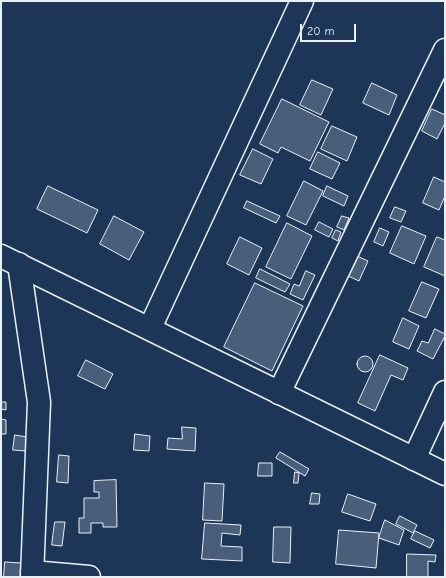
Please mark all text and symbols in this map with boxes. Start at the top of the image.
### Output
scale bar [302,16,358,42]
text: 20 m [307,24,335,38]

